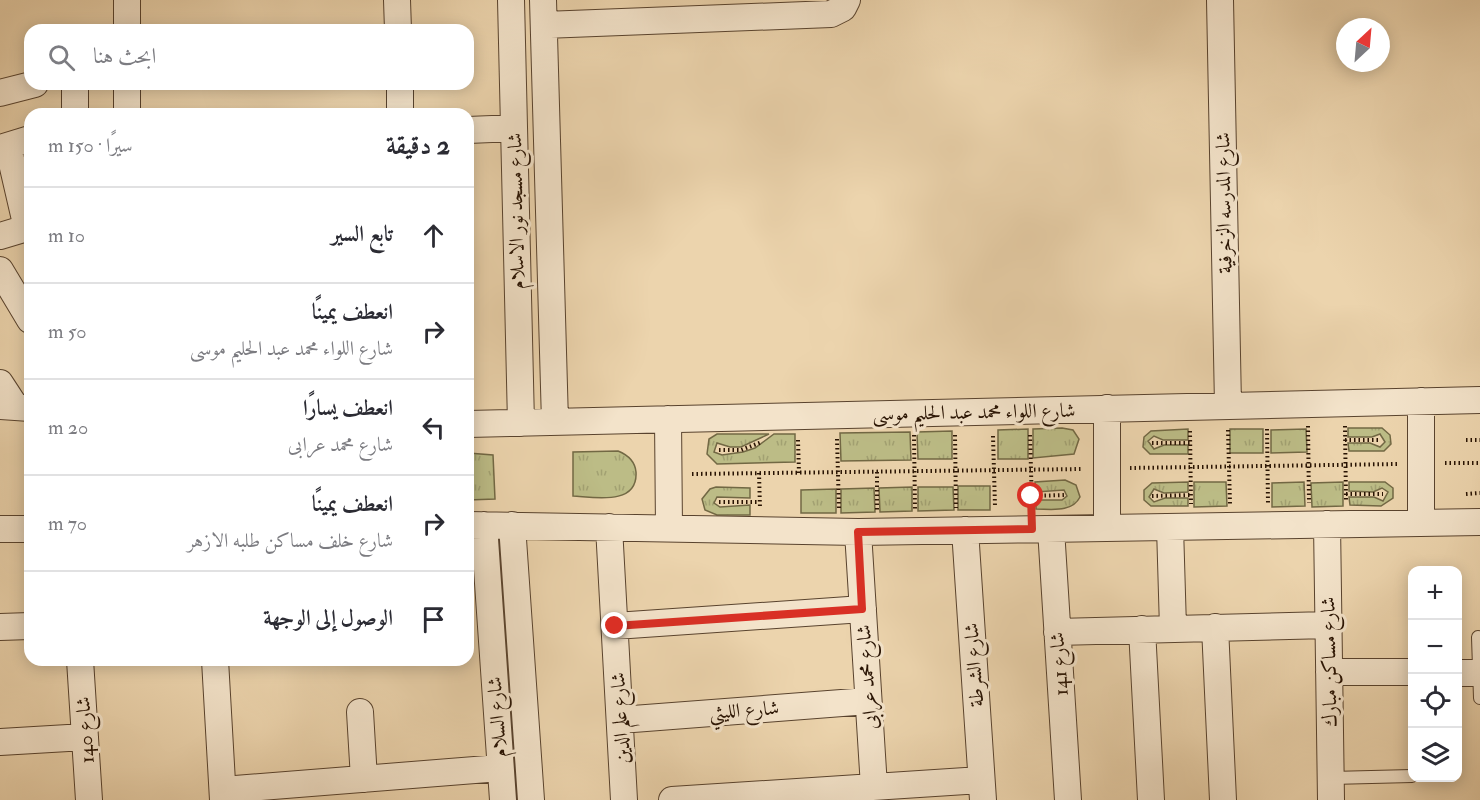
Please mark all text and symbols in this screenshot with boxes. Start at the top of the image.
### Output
north arrow [1336,18,1390,72]
search box [24,24,474,90]
icon: search [45,41,78,74]
text: ابحث هنا [93,42,156,70]
text: 2 دقيقة [386,130,450,162]
street label: شارع مسجد نور الاسلام [502,132,535,290]
street label: شارع المدرسه الزخرفية [1210,132,1243,274]
text: سيرًا · 150 m [48,133,133,158]
icon: ahead [417,219,450,252]
text: تابع السير [331,220,393,248]
text: 10 m [48,223,85,248]
text: انعطف يمينًا [312,298,393,326]
icon: right [417,315,450,348]
text: 50 m [48,319,87,344]
text: شارع اللواء محمد عبد الحليم موسى [190,336,393,361]
text: انعطف يسارًا [303,394,393,422]
street label: شارع اللواء محمد عبد الحليم موسى [872,398,1076,433]
icon: left [417,411,450,444]
text: 20 m [48,415,88,440]
text: شارع محمد عرابى [288,432,393,457]
route start [1017,482,1043,508]
text: انعطف يمينًا [312,490,393,518]
icon: right [417,507,450,540]
text: 70 m [48,511,87,536]
text: شارع خلف مساكن طلبه الازهر [187,528,393,553]
map controls [1408,566,1462,782]
button: + [1408,566,1462,620]
street label: شارع مساكن مبارك [1315,596,1348,728]
icon: arrive [417,603,450,636]
text: الوصول إلى الوجهة [263,604,393,632]
route end [601,612,627,638]
button: − [1408,620,1462,674]
street label: شارع الشرطة [959,622,994,708]
street label: شارع محمد عرابى [851,623,888,730]
street label: شارع 141 [1044,631,1079,697]
street label: شارع علم الدين [605,671,643,764]
button: locate [1408,674,1462,728]
street label: شارع السلام [482,675,517,758]
street label: شارع 140 [70,695,105,764]
street label: شارع الليثي [708,695,780,731]
button: layers [1408,728,1462,782]

